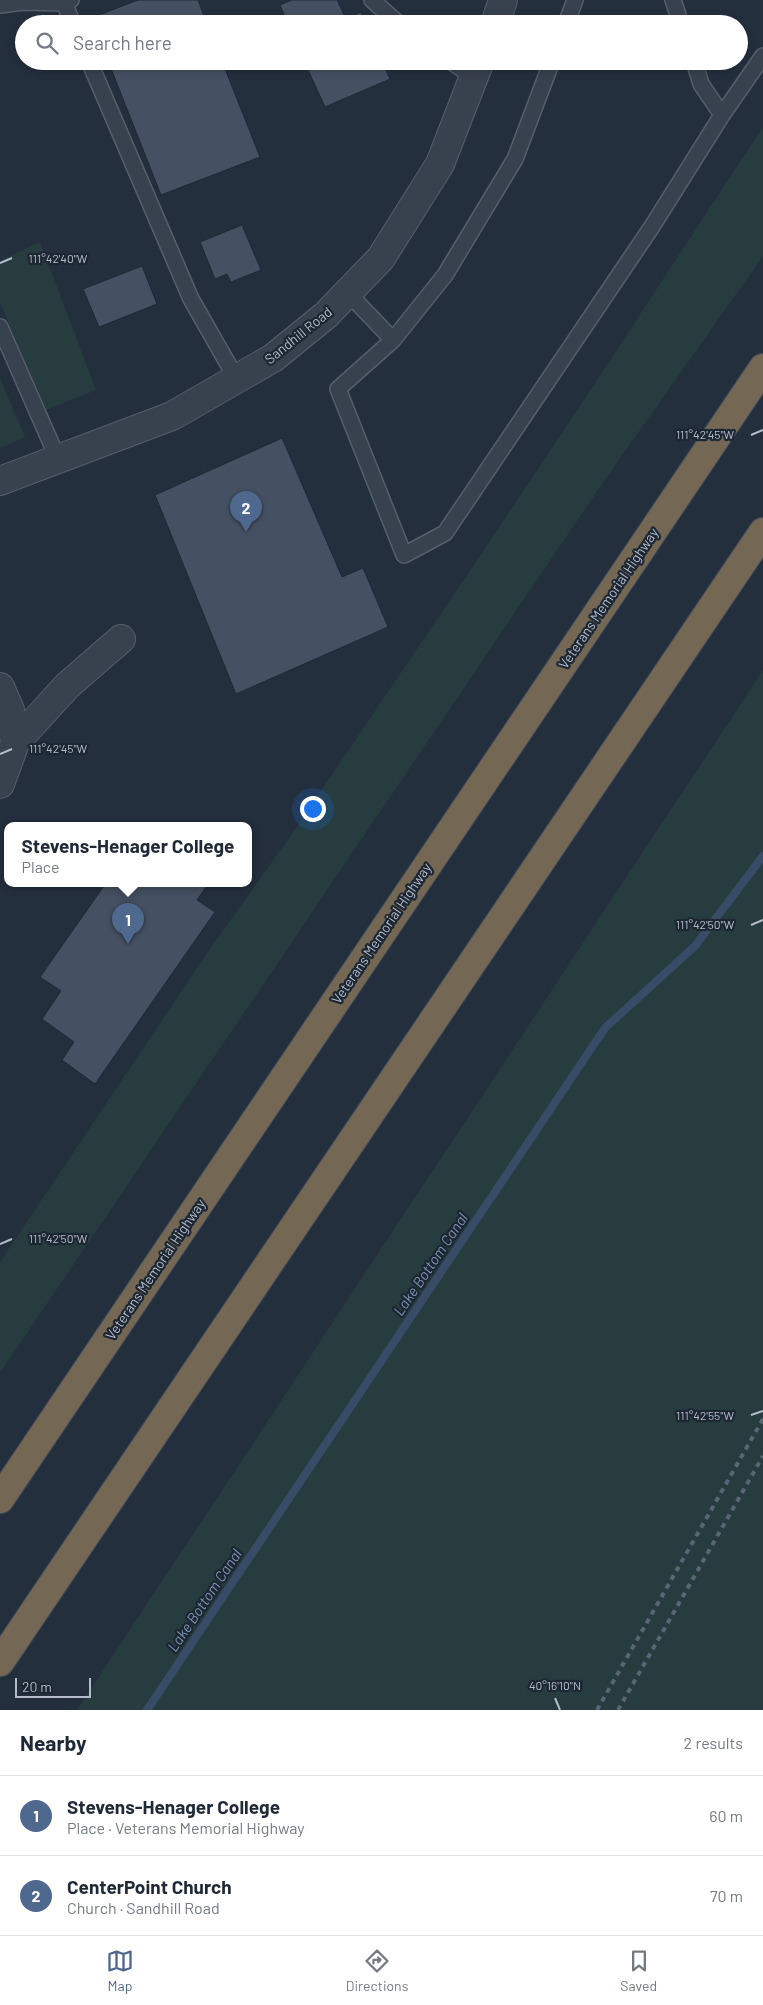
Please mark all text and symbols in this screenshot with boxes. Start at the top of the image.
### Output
search box [15,15,748,70]
icon: search [33,29,61,57]
text: Search here [73,31,172,54]
text: 111°42'40"W [29,251,88,265]
street label: Sandhill Road [261,303,335,367]
text: 111°42'45"W [676,427,735,441]
pin: 2 [230,491,262,532]
street label: Veterans Memorial Highway [555,524,662,672]
text: 111°42'45"W [29,741,88,755]
your location [300,796,326,822]
popup [4,822,252,887]
text: Stevens-Henager College [21,834,235,857]
text: Place [21,857,60,876]
street label: Veterans Memorial Highway [328,859,435,1007]
pin: 1 [112,903,144,944]
text: 111°42'50"W [676,917,735,931]
street label: Veterans Memorial Highway [102,1195,209,1343]
water label: Lake Bottom Canal [389,1209,471,1319]
text: 111°42'50"W [29,1231,88,1245]
text: 111°42'55"W [676,1408,734,1422]
water label: Lake Bottom Canal [163,1545,245,1655]
scale bar [15,1675,91,1698]
text: 20 m [22,1678,52,1695]
text: 40°16'10"N [529,1678,581,1692]
text: Nearby [20,1730,86,1755]
text: 2 results [684,1733,743,1752]
text: Stevens-Henager College [67,1795,280,1818]
text: 1 [33,1806,39,1825]
text: 60 m [709,1806,743,1825]
text: Place · Veterans Memorial Highway [67,1818,305,1837]
text: CenterPoint Church [67,1875,232,1898]
text: 2 [32,1886,40,1905]
text: 70 m [710,1886,743,1905]
text: Church · Sandhill Road [67,1898,220,1917]
tab: Map [106,1947,134,1994]
tab: Directions [346,1947,408,1994]
tab: Saved [620,1947,657,1994]

